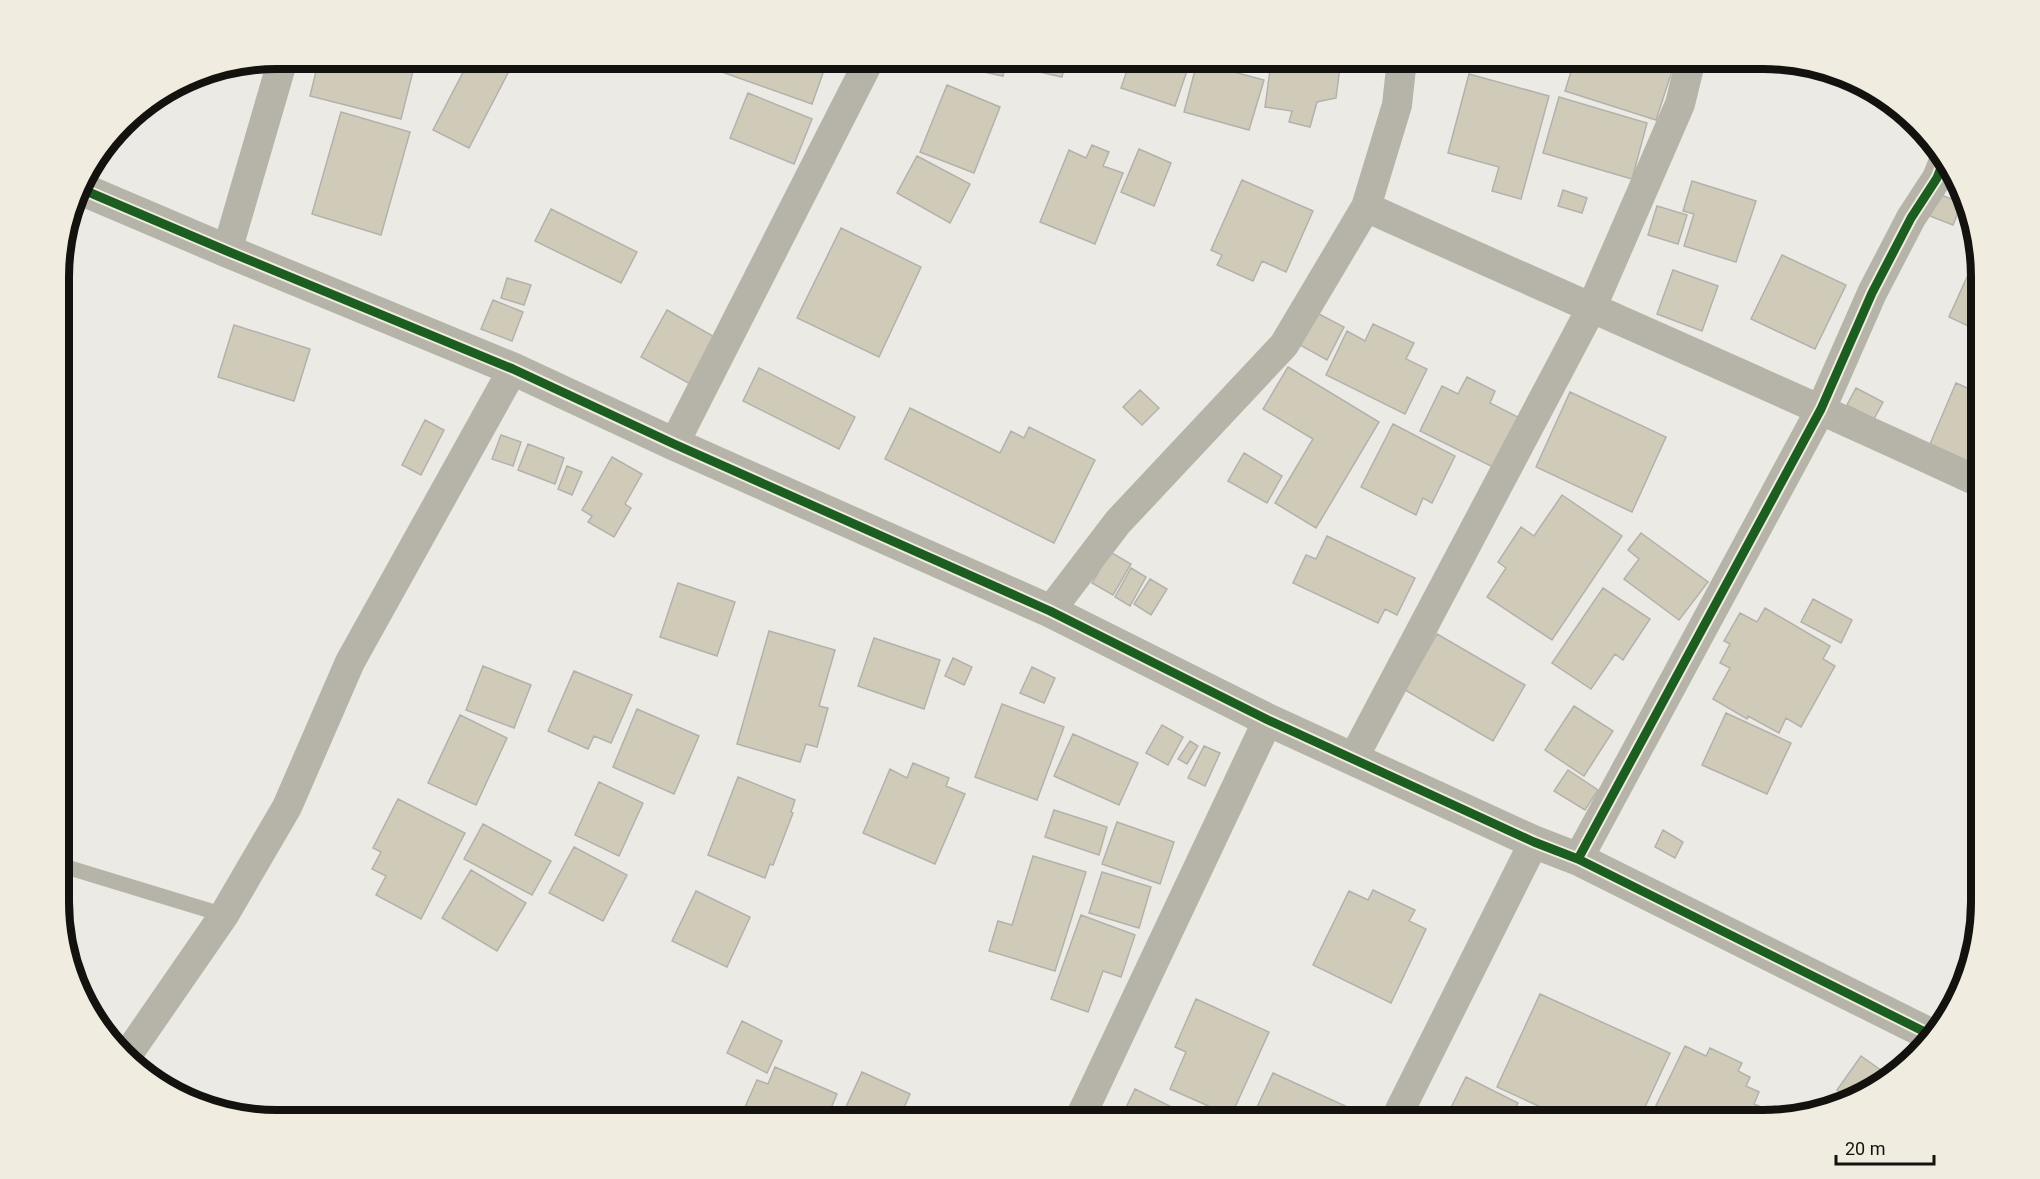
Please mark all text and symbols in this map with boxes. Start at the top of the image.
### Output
scale bar [1836,1128,1934,1166]
text: 20 m [1845,1138,1885,1159]

